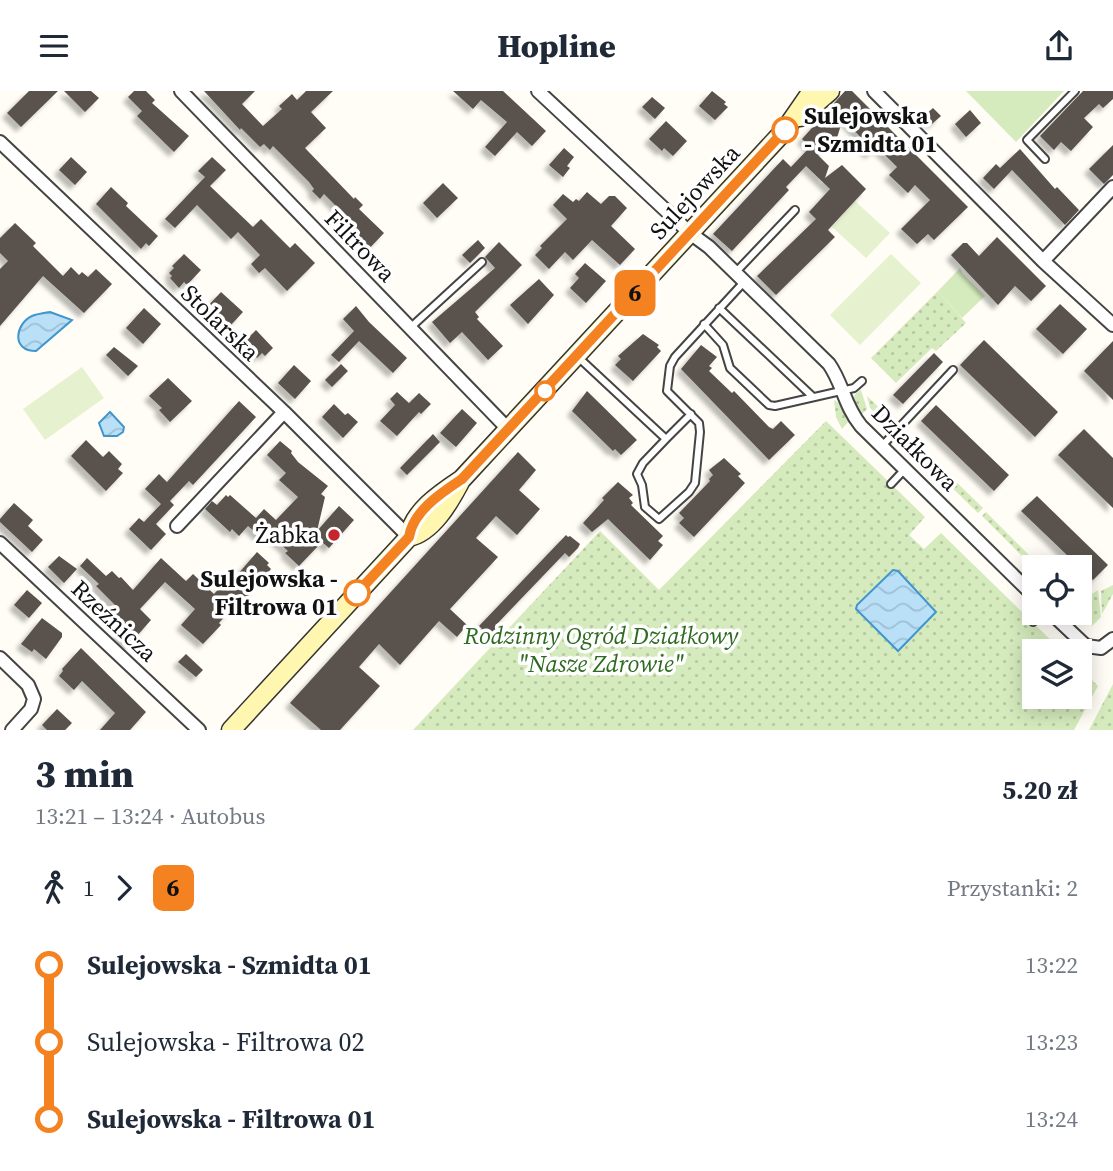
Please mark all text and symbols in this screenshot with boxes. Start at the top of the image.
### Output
text: Hopline [497,24,616,68]
icon: menu [35,27,73,65]
icon: share [1040,27,1078,65]
place label: Sulejowska - Szmidta 01 [804,99,938,160]
marker: Sulejowska - Szmidta 01 [772,117,798,143]
street label: Sulejowska [642,136,748,246]
street label: Filtrowa [318,202,404,290]
line badge: 6 [612,270,658,316]
text: 6 [628,276,642,309]
street label: Stolarska [174,277,267,369]
unlabelled marker [535,381,555,401]
street label: Działkowa [865,397,967,499]
place label: Żabka [256,518,321,551]
marker: Żabka [326,527,342,543]
map controls [1022,555,1092,709]
button: locate [1022,555,1092,625]
place label: Sulejowska - Filtrowa 01 [200,562,338,623]
street label: Rzeźnicza [64,572,165,669]
marker: Sulejowska - Filtrowa 01 [344,580,370,606]
park label: Rodzinny Ogród Działkowy "Nasze Zdrowie" [463,619,739,680]
button: layers [1022,639,1092,709]
text: 3 min [35,748,134,800]
text: 5.20 zł [1002,772,1078,808]
text: 13:21 – 13:24 · Autobus [35,800,265,832]
icon: walk [35,869,73,907]
icon: forward [105,869,143,907]
text: 6 [167,871,180,904]
text: 1 [83,872,95,904]
text: Przystanki: 2 [947,872,1078,904]
text: Sulejowska - Szmidta 01 [87,947,372,983]
text: 13:22 [1025,949,1078,981]
text: Sulejowska - Filtrowa 02 [87,1024,364,1060]
text: 13:23 [1025,1026,1078,1058]
text: Sulejowska - Filtrowa 01 [87,1101,376,1137]
text: 13:24 [1025,1103,1078,1135]

